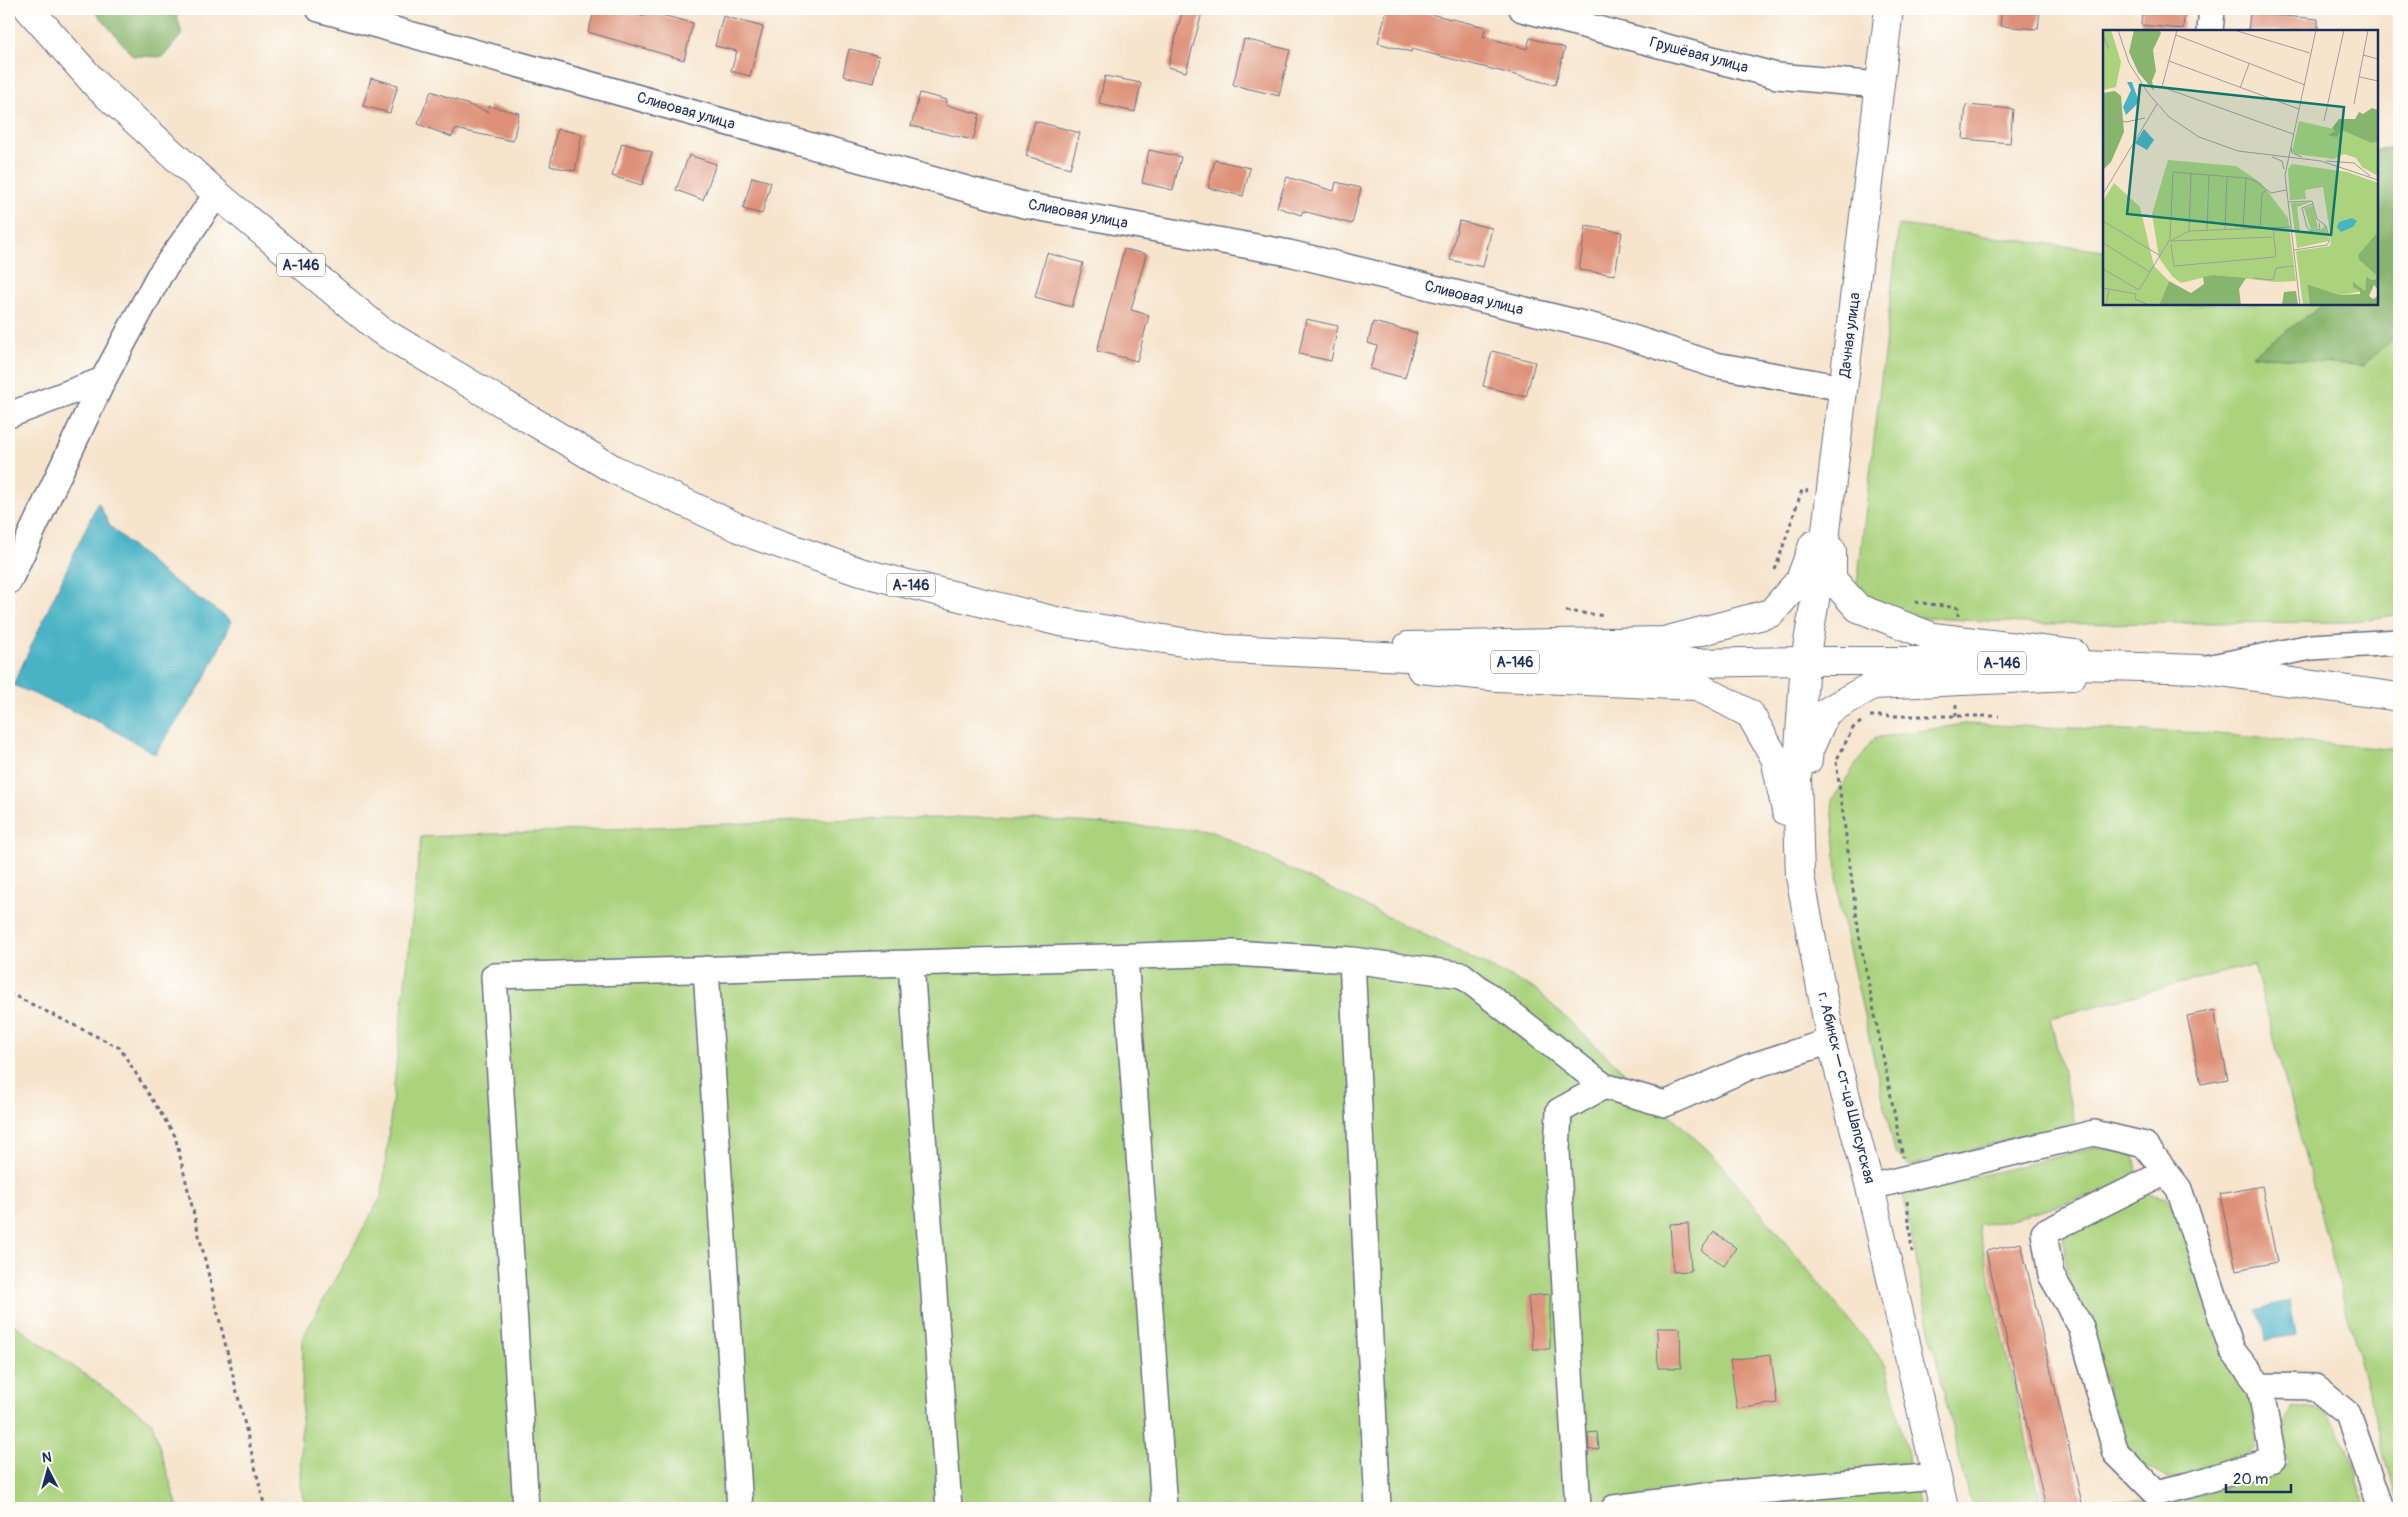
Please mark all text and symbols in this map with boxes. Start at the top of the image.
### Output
inset map [2103,30,2378,305]
street label: Грушёвая улица [1648,33,1750,77]
street label: Сливовая улица [635,88,737,134]
street label: Сливовая улица [1026,195,1130,233]
road number: А-146 [277,254,325,276]
street label: Сливовая улица [1423,277,1525,319]
street label: Дачная улица [1835,291,1865,380]
road number: А-146 [887,574,935,596]
road number: А-146 [1491,650,1539,674]
road number: А-146 [1978,651,2026,674]
street label: г. Абинск — ст-ца Шапсугская [1813,991,1879,1185]
north arrow [22,1444,72,1494]
text: N [41,1449,52,1467]
scale bar [2226,1462,2290,1494]
text: 20 m [2233,1470,2268,1489]

